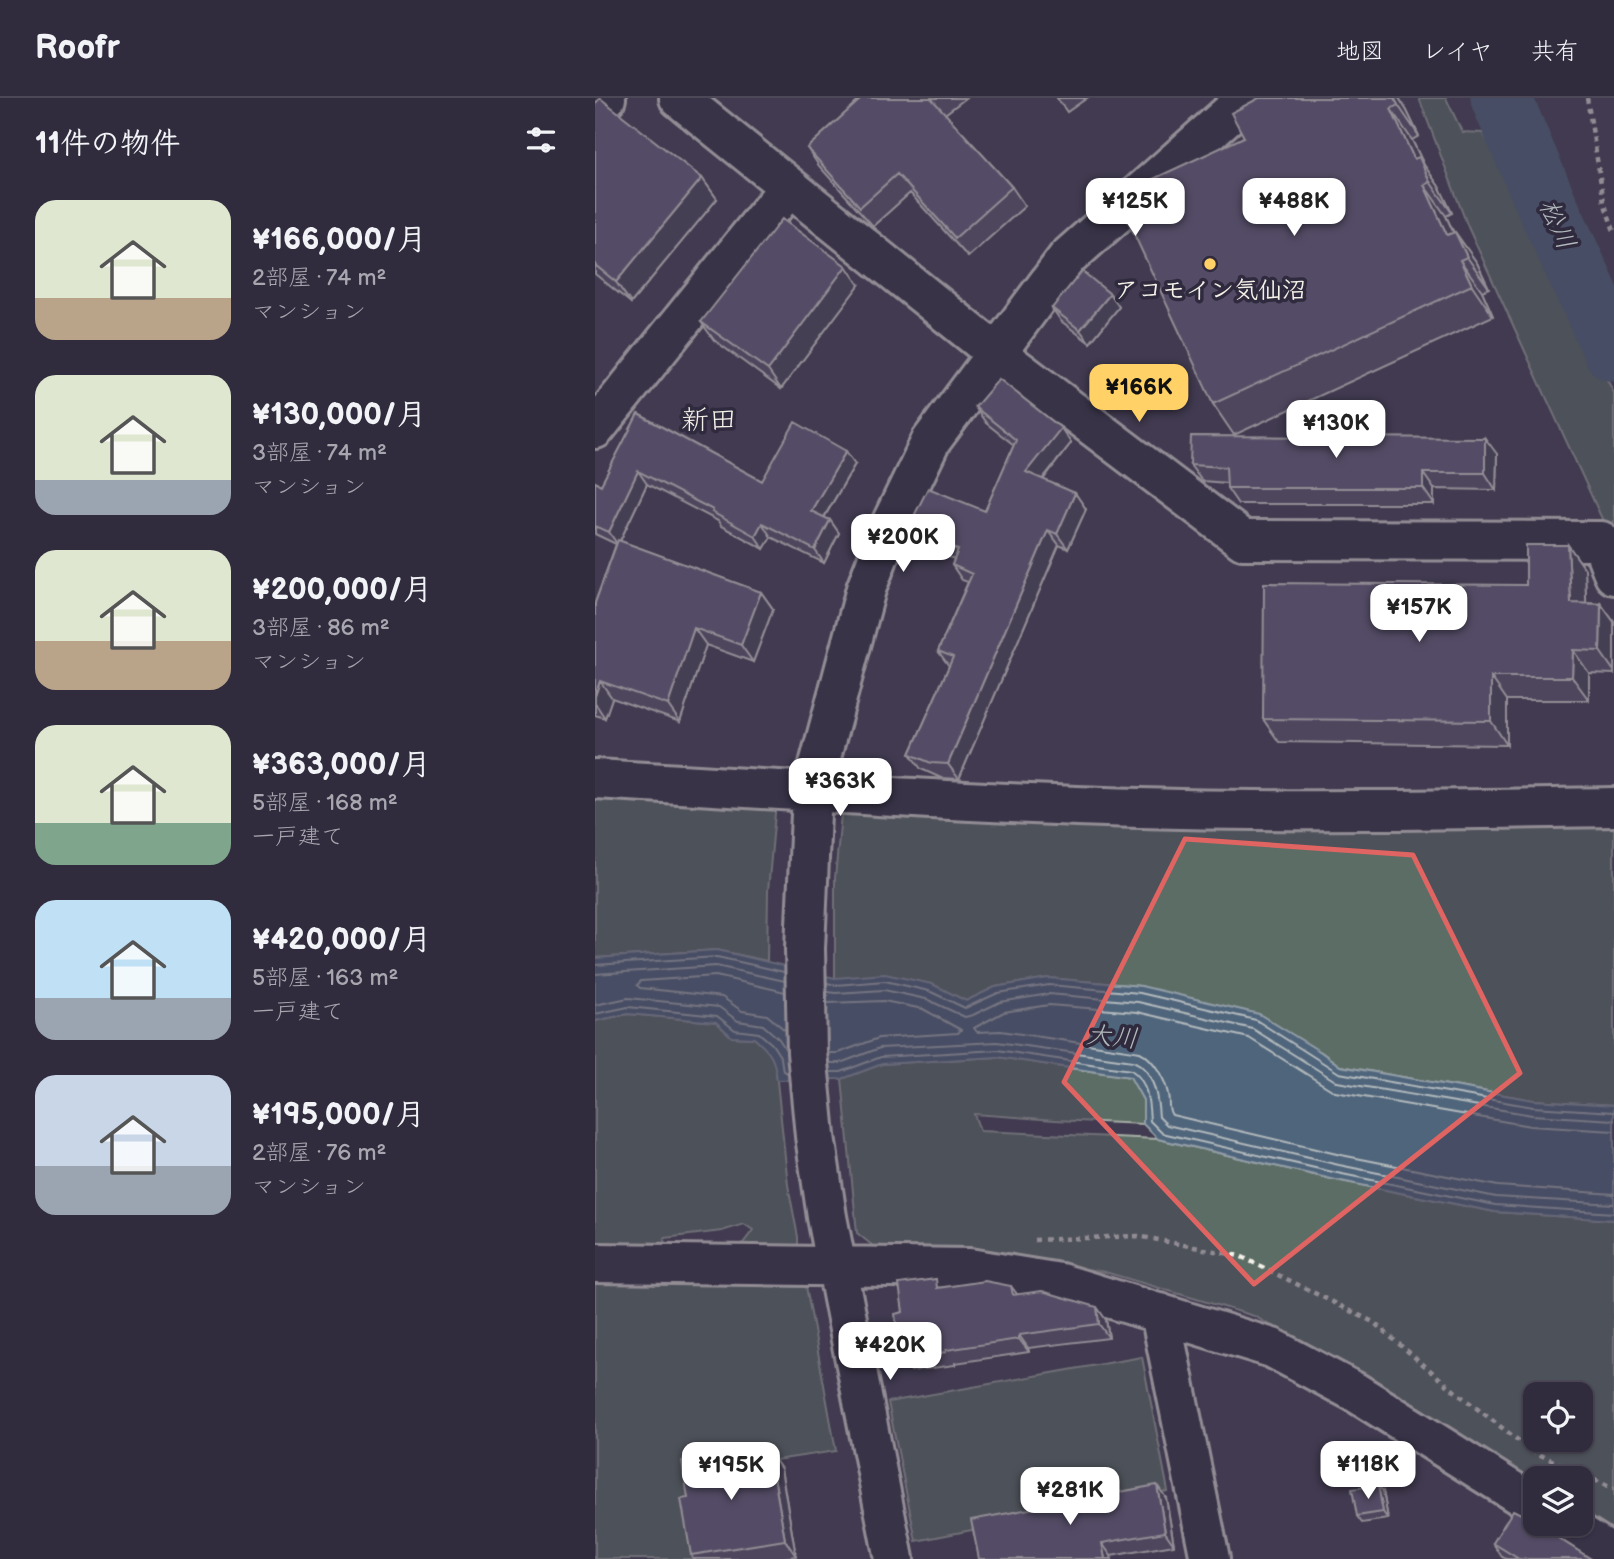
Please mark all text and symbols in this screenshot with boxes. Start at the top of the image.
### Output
text: Roofr [35,28,120,68]
text: 地図 [1336,37,1384,66]
text: レイヤ [1422,37,1493,66]
text: 共有 [1531,37,1579,66]
icon: filters [522,121,560,159]
text: 11件の物件 [35,126,180,162]
pin: ¥125K [1086,178,1184,238]
pin: ¥488K [1245,178,1343,238]
text: ¥125K [1102,187,1168,215]
text: ¥488K [1259,187,1329,215]
water label: 松川 [1532,195,1581,255]
text: ¥166,000/月 [252,222,427,258]
icon: home [91,228,175,312]
marker: アコモイン気仙沼 [1202,256,1218,272]
text: 2部屋 · 74 m² [252,264,386,292]
place label: アコモイン気仙沼 [1114,276,1306,305]
text: マンション [252,298,366,326]
pin: ¥166K [1090,364,1188,424]
text: ¥166K [1105,373,1173,401]
text: ¥130,000/月 [252,397,426,433]
pin: ¥130K [1287,400,1385,460]
icon: home [91,403,175,487]
district label: 新田 [681,404,737,437]
text: ¥130K [1302,409,1370,437]
text: 3部屋 · 74 m² [252,439,387,467]
text: マンション [252,473,366,501]
pin: ¥200K [854,514,952,574]
text: ¥200K [867,523,939,551]
text: ¥200,000/月 [252,572,432,608]
icon: home [91,578,175,662]
pin: ¥157K [1370,584,1468,644]
text: ¥157K [1386,593,1452,621]
text: 3部屋 · 86 m² [252,614,390,642]
text: マンション [252,648,366,676]
text: ¥363,000/月 [252,747,431,783]
icon: home [91,753,175,837]
pin: ¥363K [791,758,889,818]
text: ¥363K [805,767,875,795]
text: 5部屋 · 168 m² [252,789,398,817]
text: 一戸建て [252,823,344,851]
text: ¥420,000/月 [252,922,431,958]
icon: home [91,928,175,1012]
text: 5部屋 · 163 m² [252,964,398,992]
text: 一戸建て [252,998,344,1026]
water label: 大川 [1085,1020,1139,1055]
text: ¥195,000/月 [252,1097,425,1133]
icon: home [91,1103,175,1187]
text: 2部屋 · 76 m² [252,1139,386,1167]
text: マンション [252,1173,366,1201]
pin: ¥420K [841,1322,939,1382]
text: ¥420K [854,1331,926,1359]
map controls [1523,1382,1593,1536]
button: locate [1523,1382,1593,1452]
pin: ¥195K [682,1442,780,1502]
pin: ¥118K [1319,1442,1417,1501]
text: ¥118K [1337,1450,1399,1478]
text: ¥195K [698,1451,764,1479]
button: layers [1523,1466,1593,1536]
pin: ¥281K [1021,1468,1119,1527]
text: ¥281K [1036,1476,1104,1504]

